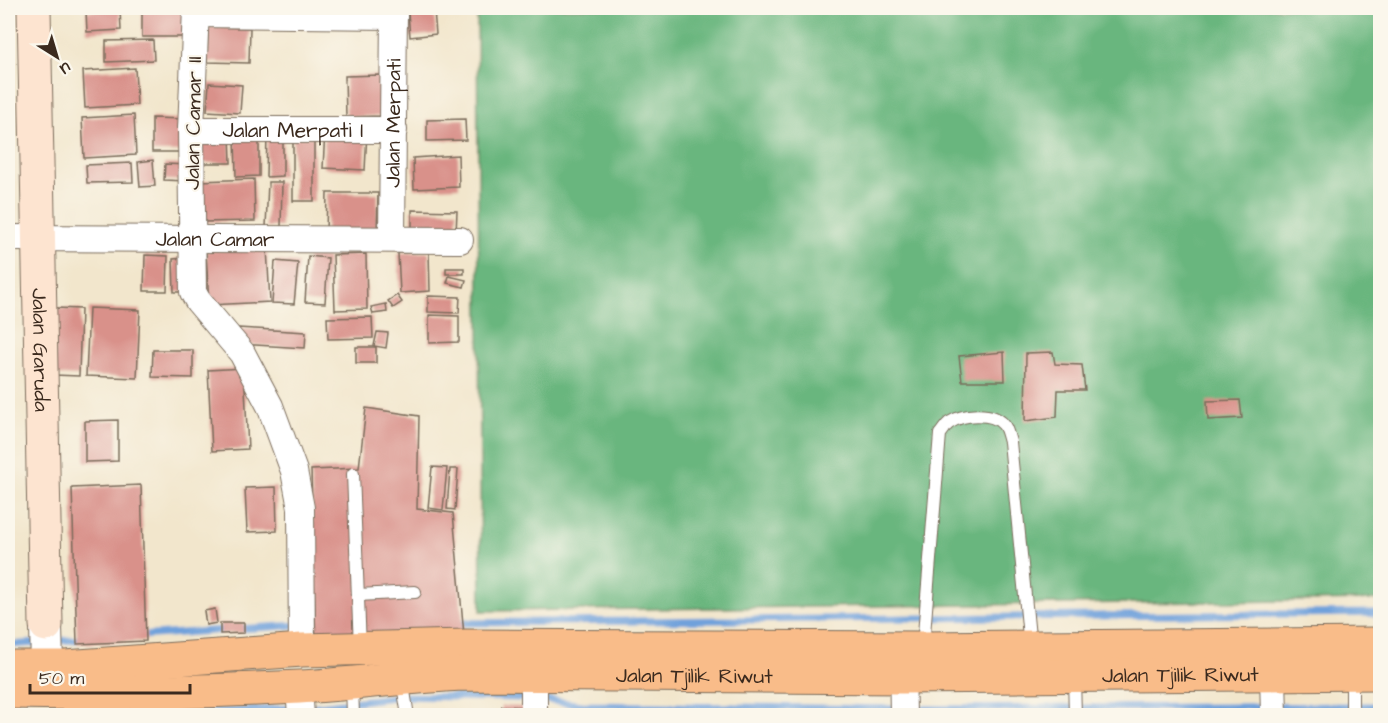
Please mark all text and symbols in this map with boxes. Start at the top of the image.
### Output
north arrow [27,27,87,87]
street label: Jalan Camar II [178,56,209,190]
text: U [55,57,76,80]
street label: Jalan Merpati [378,58,409,188]
street label: Jalan Merpati I [223,116,363,146]
street label: Jalan Camar [155,225,275,254]
street label: Jalan Garuda [24,288,56,412]
scale bar [30,657,190,695]
street label: Jalan Tjilik Riwut [1102,660,1259,690]
street label: Jalan Tjilik Riwut [616,661,773,691]
text: 50 m [39,666,84,691]

